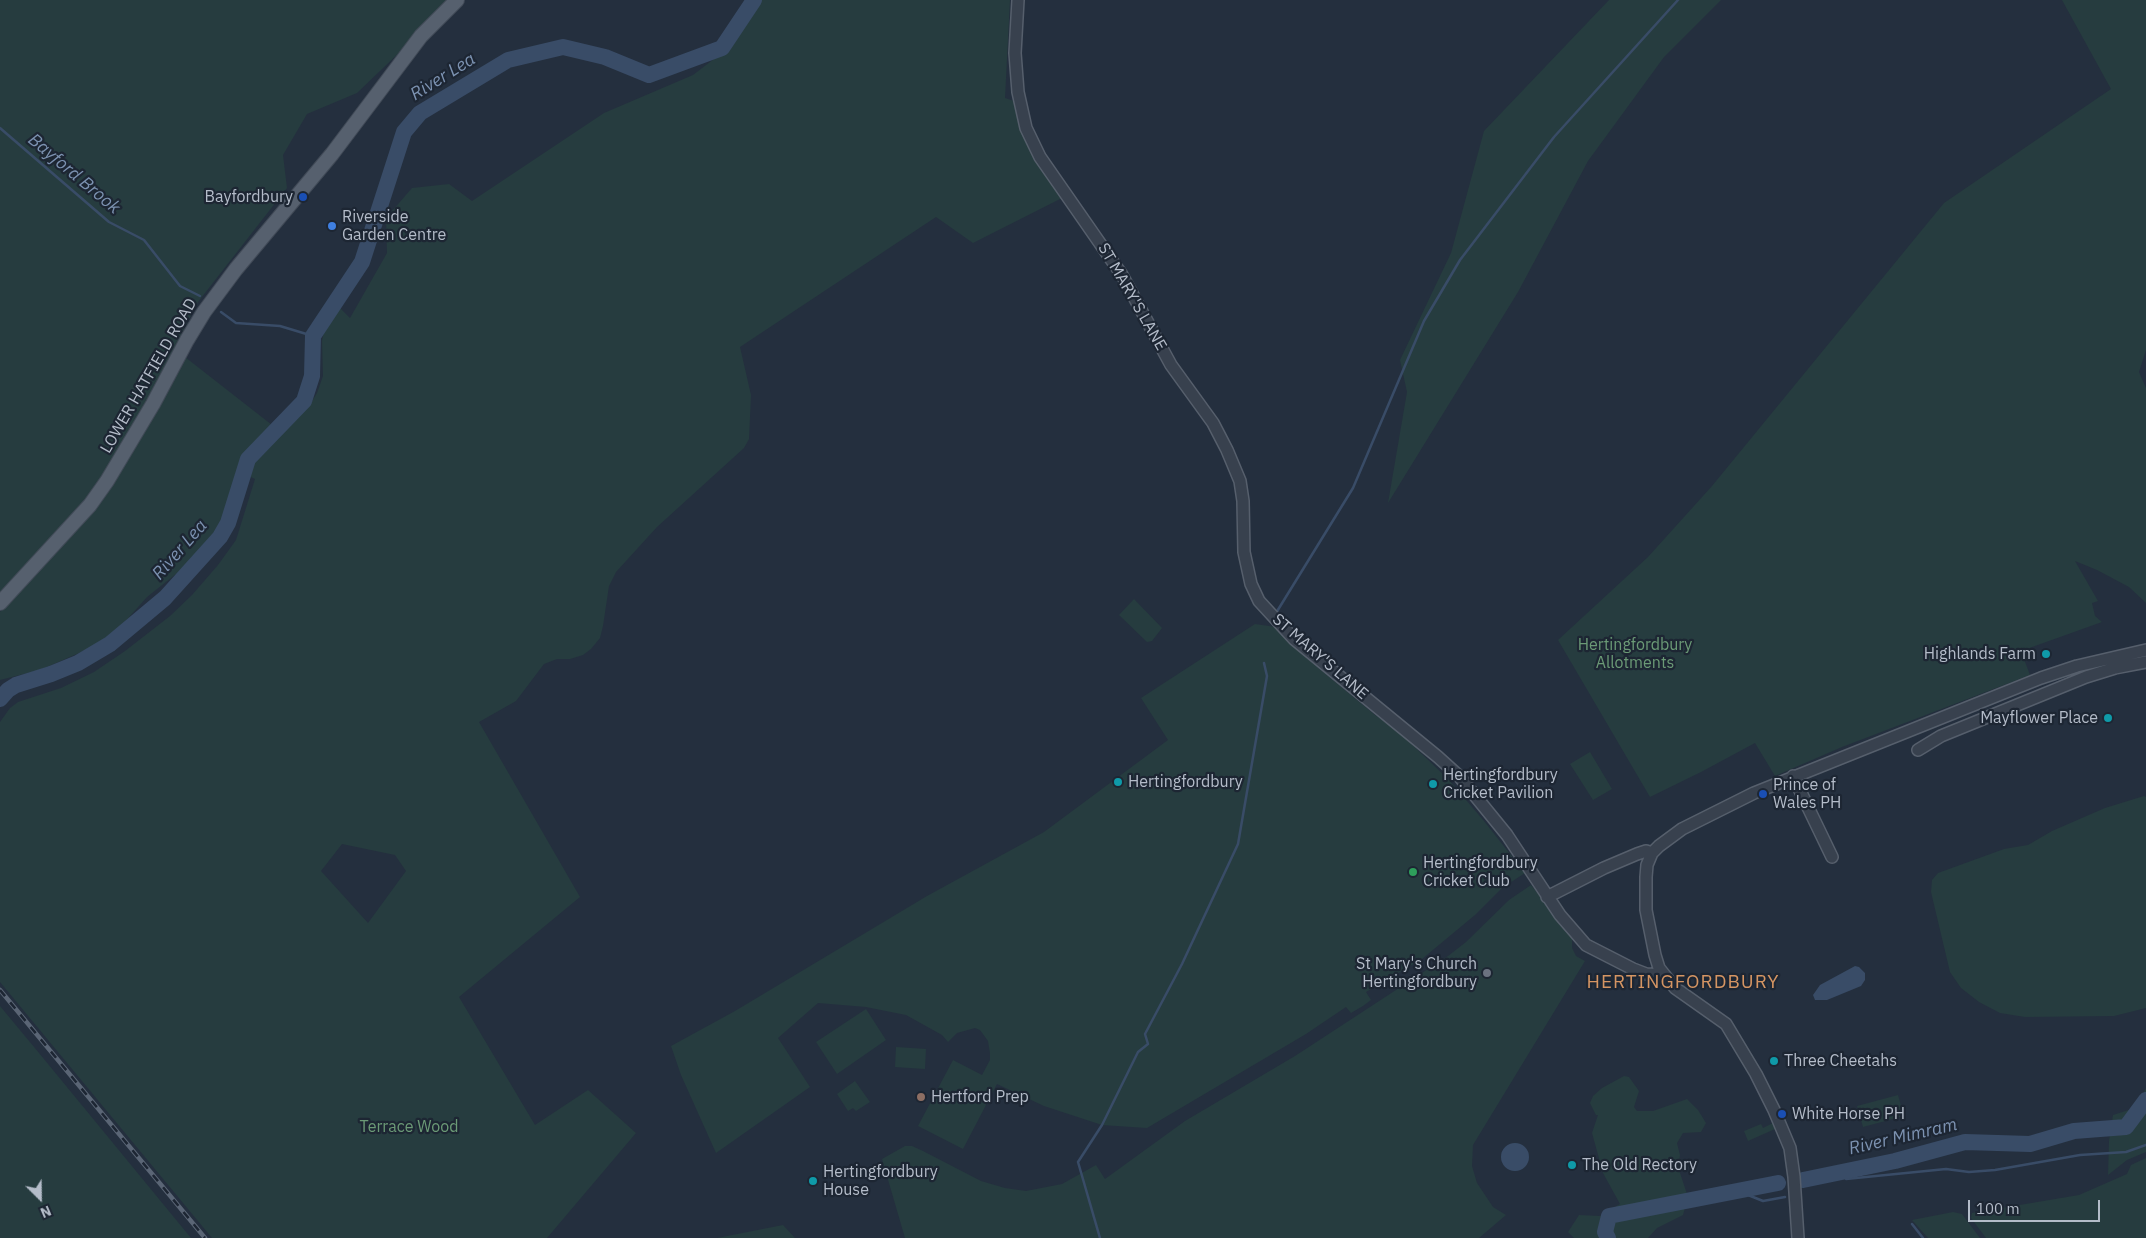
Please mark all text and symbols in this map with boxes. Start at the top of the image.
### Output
water label: River Lea [406,49,480,105]
water label: Bayford Brook [23,129,125,219]
place label: Bayfordbury [205,187,293,207]
marker: Bayfordbury [297,191,309,203]
place label: Riverside Garden Centre [342,207,446,245]
marker: Riverside Garden Centre [326,220,338,232]
street label: ST MARY'S LANE [1094,240,1170,354]
street label: LOWER HATFIELD ROAD [97,295,201,457]
water label: River Lea [148,515,212,585]
street label: ST MARY'S LANE [1268,610,1372,704]
park label: Hertingfordbury Allotments [1578,635,1692,673]
place label: Highlands Farm [1924,644,2036,664]
marker: Highlands Farm [2040,648,2052,660]
place label: Mayflower Place [1980,708,2098,728]
marker: Mayflower Place [2102,712,2114,724]
place label: Hertingfordbury Cricket Pavilion [1443,765,1558,803]
place label: Hertingfordbury [1128,772,1243,792]
place label: Prince of Wales PH [1773,775,1841,813]
marker: Hertingfordbury [1112,776,1124,788]
marker: Hertingfordbury Cricket Pavilion [1427,778,1439,790]
marker: Prince of Wales PH [1757,788,1769,800]
place label: Hertingfordbury Cricket Club [1423,853,1538,891]
marker: Hertingfordbury Cricket Club [1407,866,1419,878]
place label: St Mary's Church Hertingfordbury [1356,954,1477,992]
marker: St Mary's Church Hertingfordbury [1481,967,1493,979]
district label: HERTINGFORDBURY [1585,972,1781,994]
place label: Three Cheetahs [1784,1051,1897,1071]
marker: Three Cheetahs [1768,1055,1780,1067]
place label: Hertford Prep [931,1087,1029,1107]
marker: Hertford Prep [915,1091,927,1103]
place label: White Horse PH [1792,1104,1905,1124]
marker: White Horse PH [1776,1108,1788,1120]
water label: River Mimram [1847,1114,1959,1160]
park label: Terrace Wood [360,1117,458,1137]
place label: The Old Rectory [1582,1155,1697,1175]
marker: The Old Rectory [1566,1159,1578,1171]
place label: Hertingfordbury House [823,1162,938,1200]
north arrow [15,1173,65,1223]
marker: Hertingfordbury House [807,1175,819,1187]
scale bar [1971,1190,2104,1222]
text: 100 m [1976,1199,2020,1218]
text: N [38,1202,54,1222]

